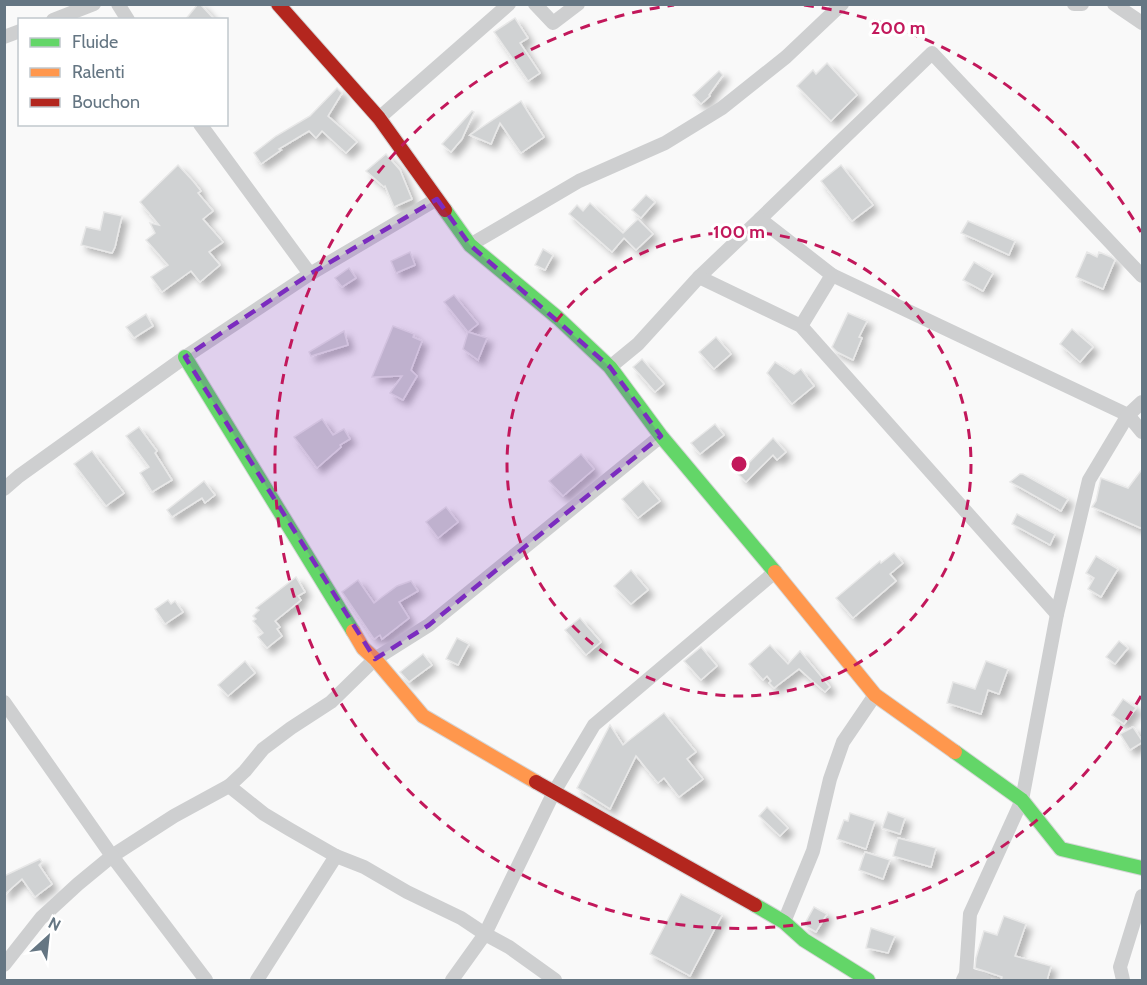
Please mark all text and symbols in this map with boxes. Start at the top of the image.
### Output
text: 200 m [871,17,925,39]
legend [18,18,228,126]
text: Fluide [72,31,118,53]
text: Ralenti [72,61,125,83]
text: Bouchon [72,91,140,113]
text: 100 m [713,221,765,243]
centre of rings [729,454,749,474]
north arrow [18,907,78,967]
text: N [45,913,64,935]

